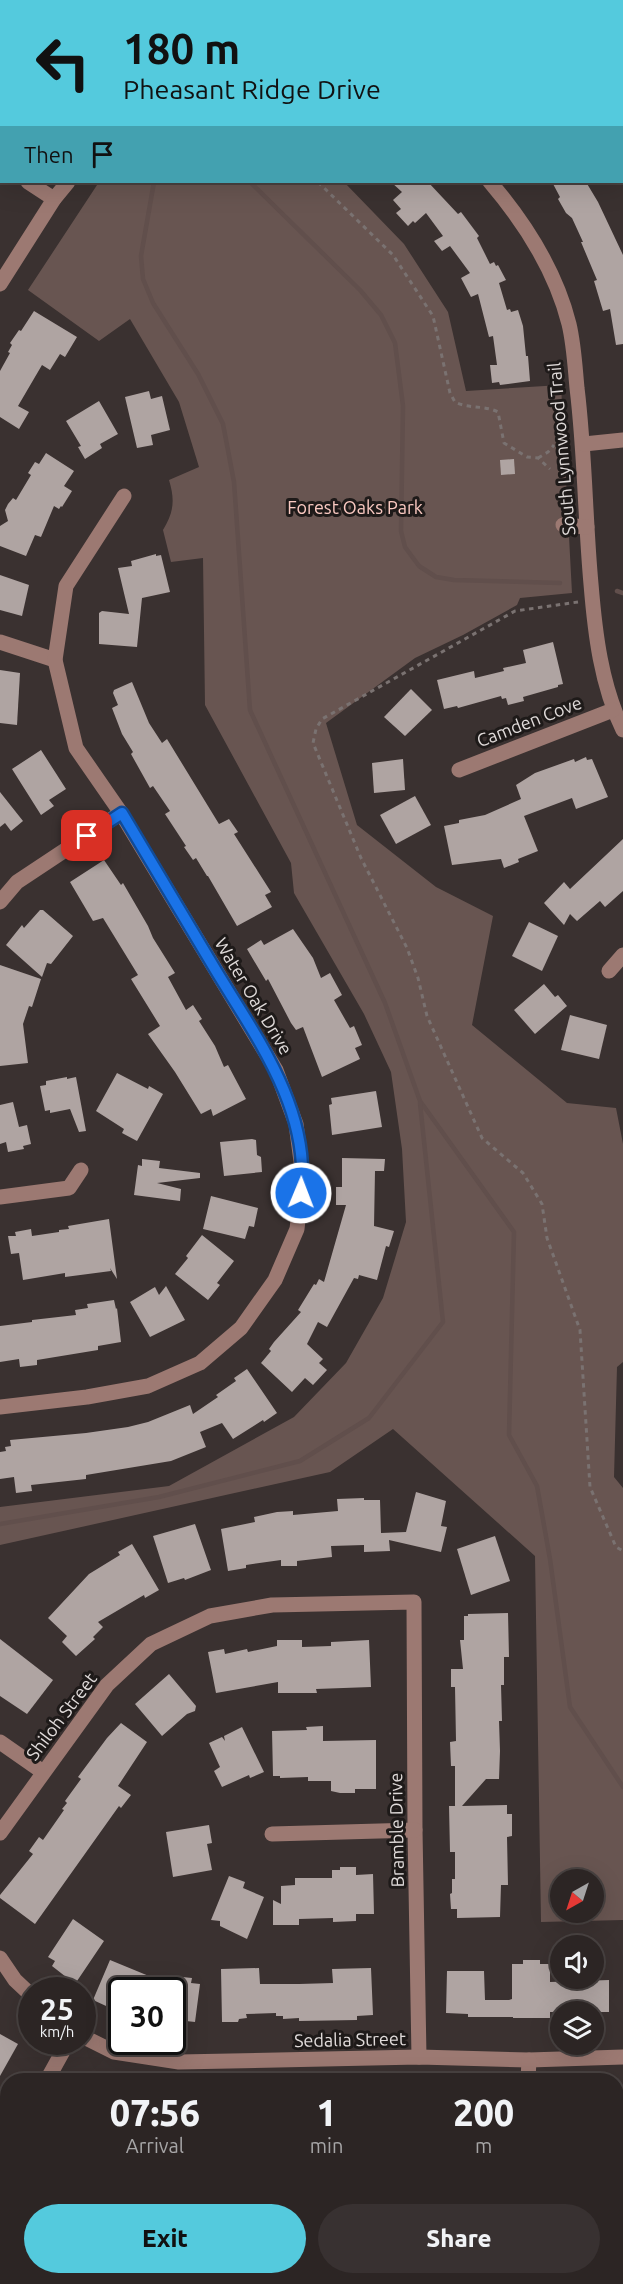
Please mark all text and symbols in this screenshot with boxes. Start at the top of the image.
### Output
icon: left [24,24,102,102]
text: 180 m [123,25,240,72]
text: Pheasant Ridge Drive [123,74,381,104]
icon: arrive [86,138,119,171]
text: Then [24,142,74,167]
street label: South Lynnwood Trail [543,361,579,537]
park label: Forest Oaks Park [287,497,423,517]
street label: Camden Cove [474,692,584,750]
pin [61,810,112,861]
icon: arrive [70,819,103,852]
street label: Water Oak Drive [211,934,297,1058]
position arrow [269,1161,333,1225]
street label: Shiloh Street [22,1668,100,1764]
street label: Bramble Drive [385,1772,407,1888]
north arrow [550,1869,604,1923]
map controls [550,1869,604,2055]
button: sound [550,1935,604,1989]
speed limit sign: 30 [108,1977,186,2055]
text: 25 [40,1992,74,2026]
button: layers [550,2001,604,2055]
text: km/h [40,2023,74,2040]
street label: Sedalia Street [294,2028,406,2050]
text: 07:56 [110,2092,200,2133]
text: 1 [316,2092,337,2133]
text: 200 [453,2092,514,2133]
text: Arrival [126,2134,184,2157]
text: min [310,2134,343,2157]
text: m [475,2134,492,2157]
button: Exit [24,2204,306,2273]
button: Share [318,2204,600,2273]

